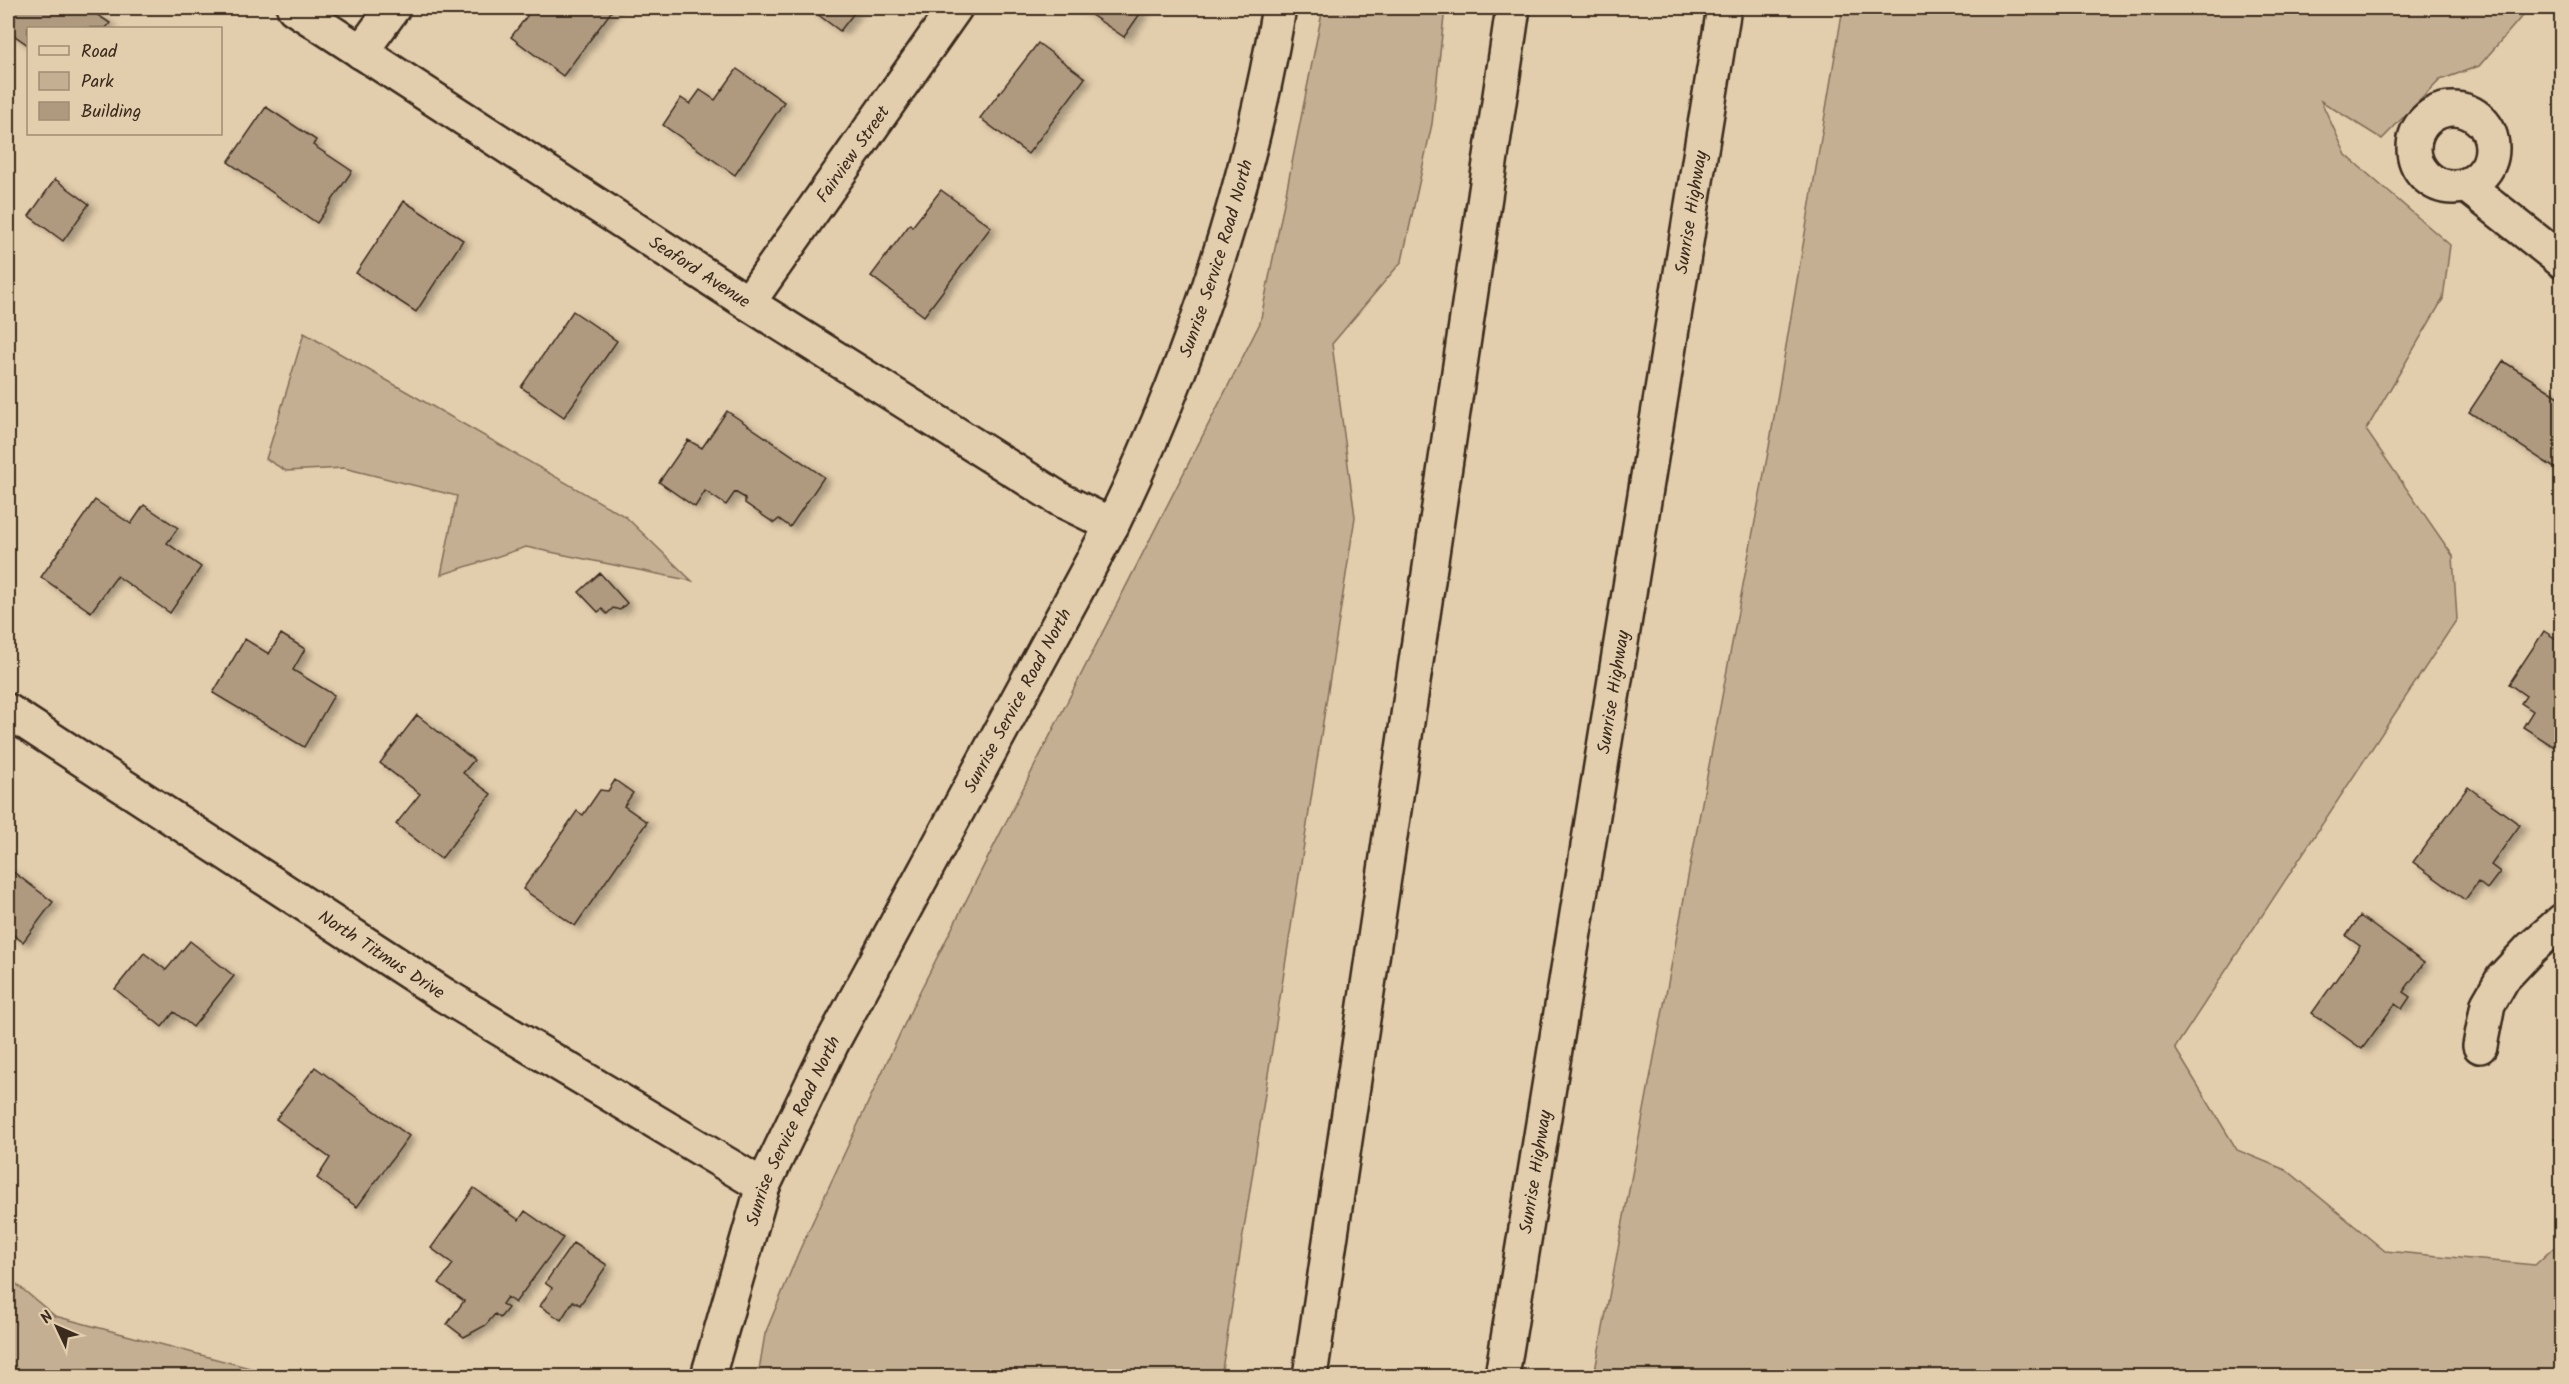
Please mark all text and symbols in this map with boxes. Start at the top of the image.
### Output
legend [27,27,222,135]
text: Road [81,38,118,67]
text: Park [81,68,114,97]
text: Building [81,98,141,127]
street label: Fairview Street [809,99,899,210]
street label: Sunrise Highway [1668,148,1717,276]
street label: Sunrise Service Road North [1172,157,1262,362]
street label: Seaford Avenue [642,229,756,317]
street label: Sunrise Service Road North [957,604,1080,799]
street label: Sunrise Highway [1590,628,1639,756]
street label: North Titmus Drive [312,904,450,1008]
street label: Sunrise Service Road North [739,1031,849,1230]
street label: Sunrise Highway [1512,1107,1561,1236]
north arrow [27,1297,87,1357]
text: N [35,1305,60,1330]

